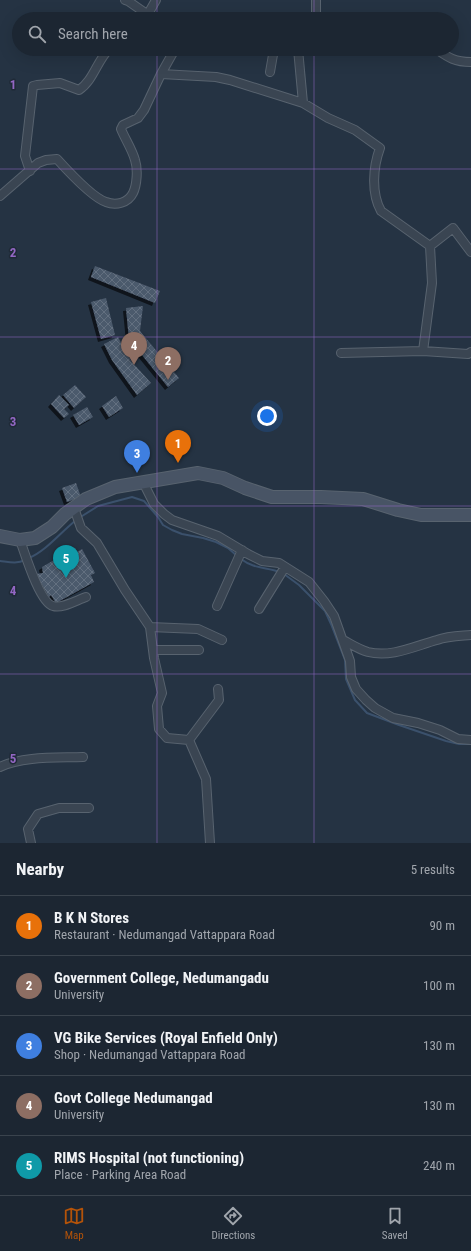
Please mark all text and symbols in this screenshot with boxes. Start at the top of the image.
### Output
search box [12,12,459,56]
icon: search [26,23,48,45]
text: Search here [58,25,128,43]
text: 1 [10,77,16,92]
text: 2 [10,245,17,260]
pin: 4 [121,332,147,365]
pin: 2 [155,347,181,380]
your location [257,406,277,426]
text: 3 [10,414,16,429]
pin: 1 [165,430,191,463]
pin: 3 [124,440,150,473]
pin: 5 [53,545,79,578]
text: 4 [10,583,17,598]
text: 5 [10,751,17,766]
text: Nearby [16,859,64,879]
text: 5 results [411,862,455,877]
text: B K N Stores [54,909,129,927]
text: 1 [26,918,32,933]
text: 90 m [429,918,455,933]
text: Restaurant · Nedumangad Vattappara Road [54,927,275,942]
text: Government College, Nedumangadu [54,969,269,987]
text: 2 [26,978,32,993]
text: 100 m [423,978,455,993]
text: University [54,987,104,1002]
text: VG Bike Services (Royal Enfield Only) [54,1029,278,1047]
text: 3 [26,1038,32,1053]
text: 130 m [423,1038,455,1053]
text: Shop · Nedumangad Vattappara Road [54,1047,246,1062]
text: Govt College Nedumangad [54,1089,213,1107]
text: 4 [26,1098,32,1113]
text: 130 m [423,1098,455,1113]
text: University [54,1107,104,1122]
text: RIMS Hospital (not functioning) [54,1149,244,1167]
text: 5 [26,1158,32,1173]
text: 240 m [423,1158,455,1173]
text: Place · Parking Area Road [54,1167,186,1182]
tab: Map [63,1205,85,1242]
tab: Directions [211,1205,255,1242]
tab: Saved [382,1205,408,1242]

